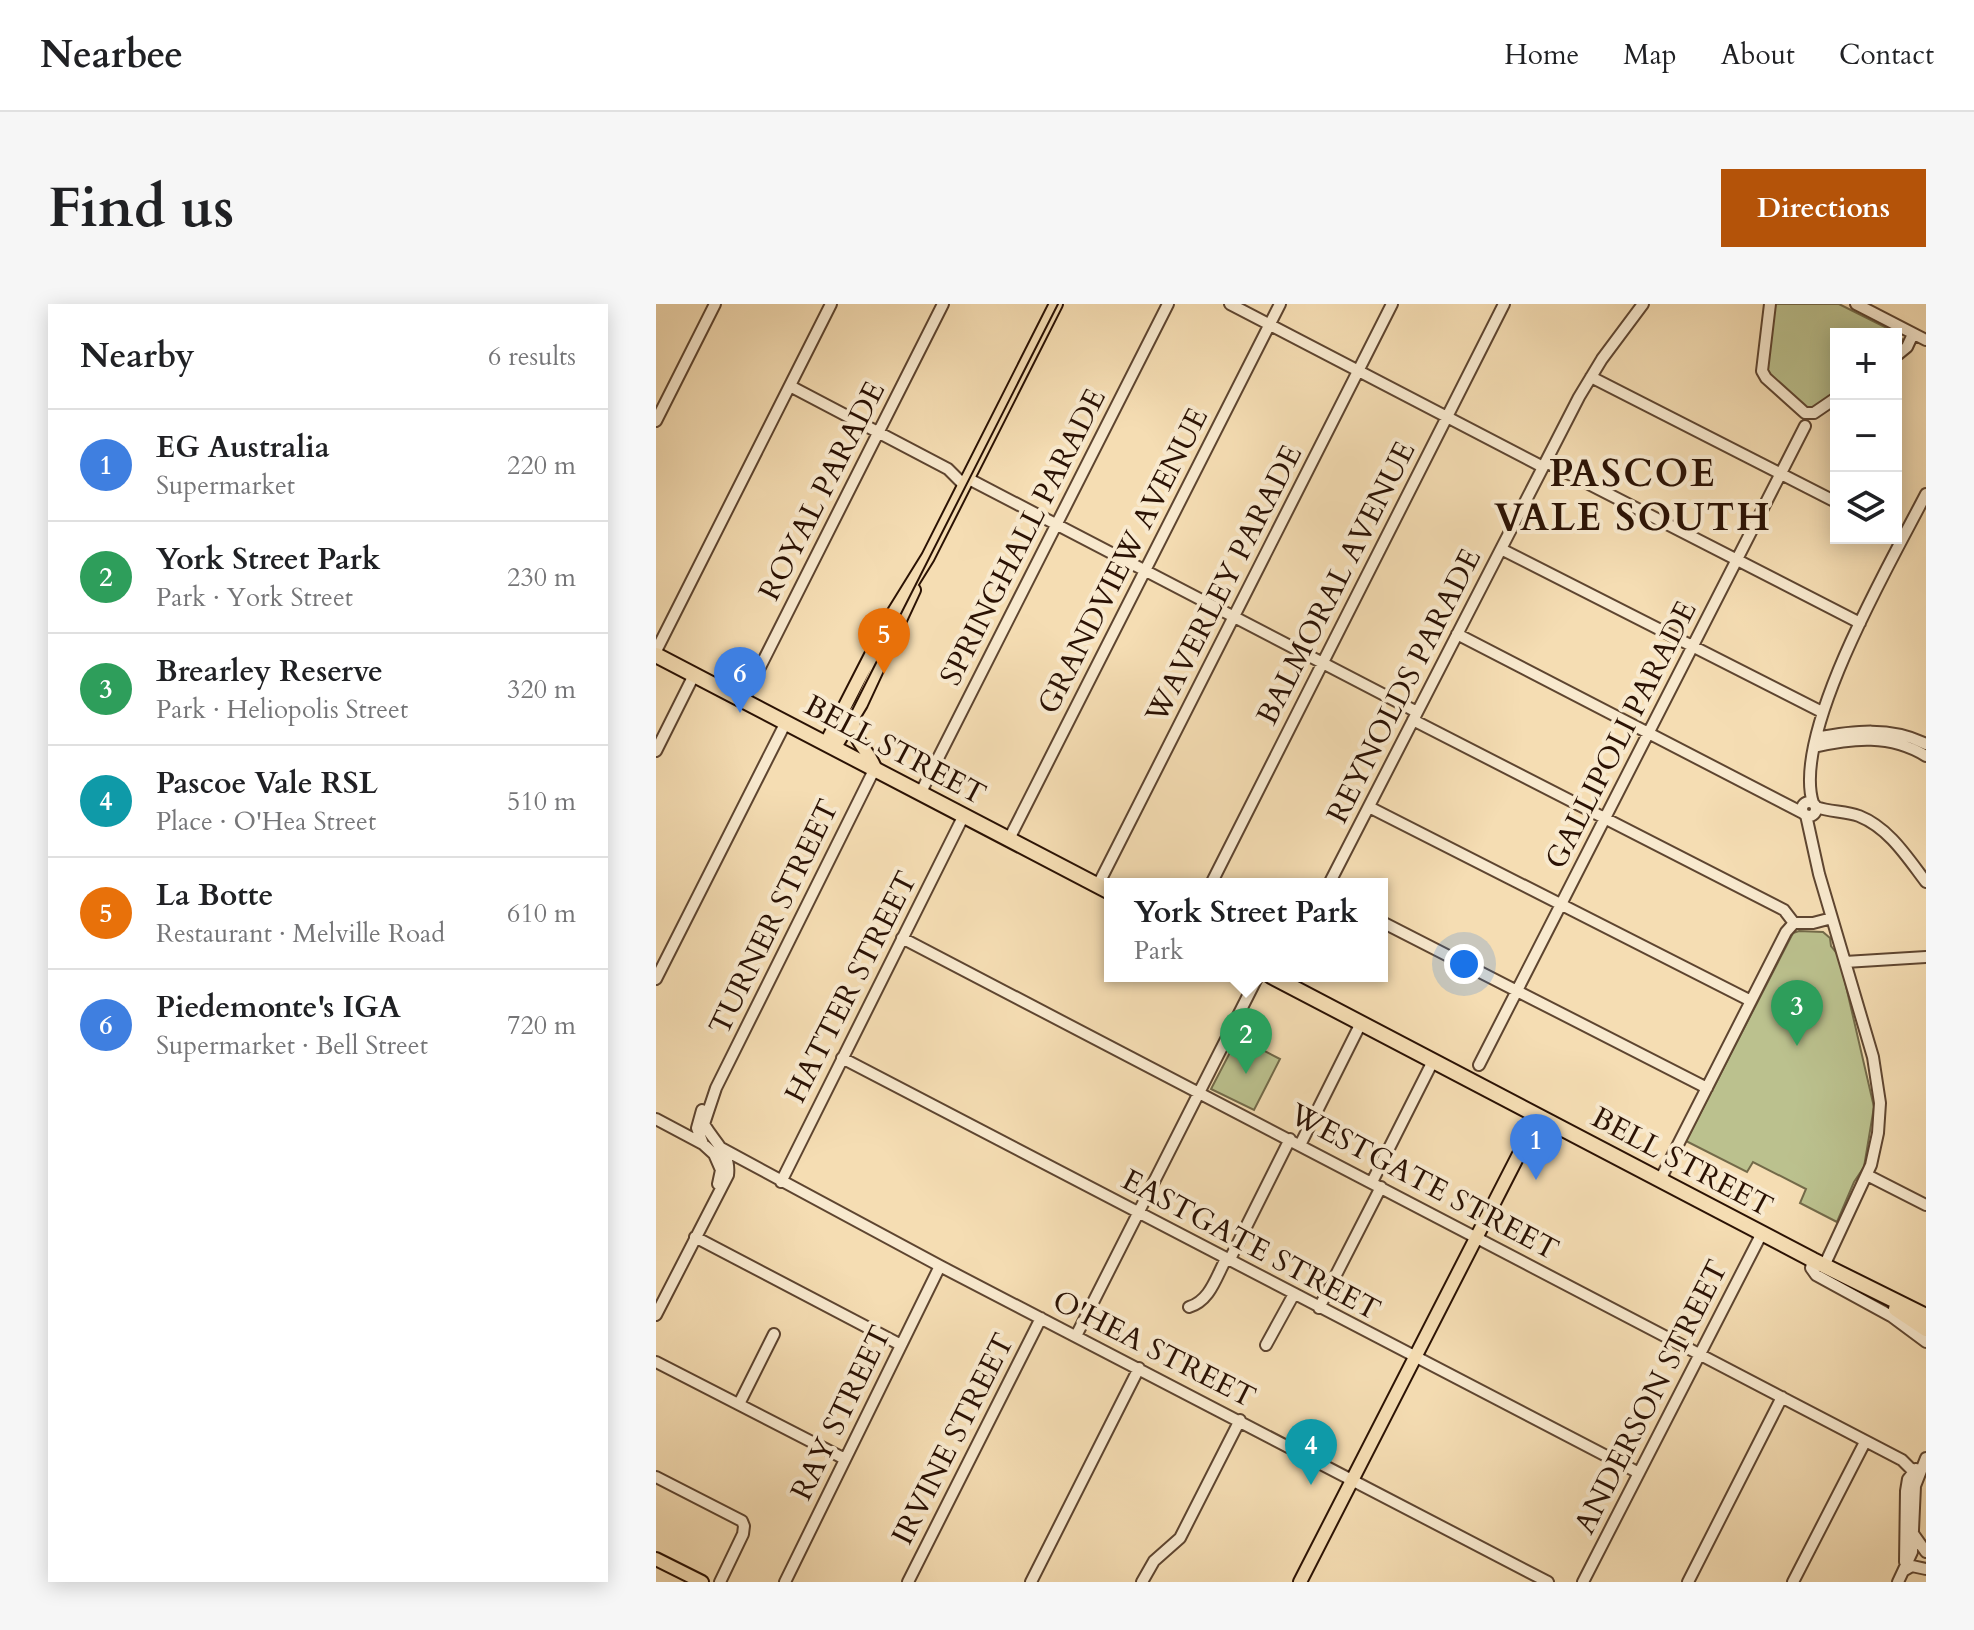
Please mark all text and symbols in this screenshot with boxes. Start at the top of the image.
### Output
text: Nearbee [40,29,183,81]
text: Home [1504,36,1579,74]
text: Map [1623,36,1677,74]
text: About [1721,36,1795,74]
text: Contact [1839,36,1934,74]
button: Directions [1721,169,1926,247]
text: Find us [48,171,234,246]
map controls [1830,328,1902,544]
button: + [1830,328,1902,400]
text: Nearby [80,333,195,379]
text: 6 results [488,339,576,374]
street label: ROYAL PARADE [749,374,895,608]
street label: SPRINGHALL PARADE [930,382,1116,692]
button: − [1830,400,1902,472]
street label: GRANDVIEW AVENUE [1028,401,1218,721]
text: EG Australia [156,427,330,468]
street label: BALMORAL AVENUE [1247,434,1425,732]
street label: WAVERLEY PARADE [1136,438,1312,731]
text: 1 [99,448,113,483]
text: 220 m [507,448,576,483]
district label: PASCOE VALE SOUTH [1494,448,1772,544]
text: Supermarket [156,468,295,503]
button: layers [1830,472,1902,544]
text: York Street Park [156,539,381,580]
street label: REYNOLDS PARADE [1317,542,1491,830]
text: 2 [99,560,113,595]
text: 230 m [507,560,576,595]
text: Park · York Street [156,580,353,615]
street label: GALLIPOLI PARADE [1536,594,1706,876]
pin: 5 [858,608,910,674]
pin: 6 [714,647,766,713]
text: Brearley Reserve [156,651,383,692]
text: 3 [99,672,113,707]
text: 320 m [507,672,576,707]
street label: BELL STREET [797,685,993,815]
text: Park · Heliopolis Street [156,692,408,727]
text: Pascoe Vale RSL [156,763,378,804]
text: 4 [99,784,113,819]
text: 510 m [507,784,576,819]
street label: TURNER STREET [699,792,849,1042]
text: Place · O'Hea Street [156,804,376,839]
street label: HATTER STREET [775,864,927,1110]
text: La Botte [156,875,273,916]
popup [1104,878,1388,982]
text: York Street Park [1134,892,1358,933]
text: 5 [99,896,113,931]
text: 610 m [507,896,576,931]
text: Restaurant · Melville Road [156,916,445,951]
text: Park [1134,933,1184,968]
your location [1444,944,1484,984]
pin: 3 [1771,980,1823,1046]
text: Piedemonte's IGA [156,987,401,1028]
text: 6 [99,1008,113,1043]
text: 720 m [507,1008,576,1043]
pin: 2 [1220,1008,1272,1074]
text: Supermarket · Bell Street [156,1028,428,1063]
street label: WESTGATE STREET [1281,1093,1566,1270]
street label: BELL STREET [1584,1097,1780,1227]
pin: 1 [1510,1114,1562,1180]
street label: EASTGATE STREET [1114,1159,1388,1331]
street label: ANDERSON STREET [1564,1253,1738,1541]
street label: O'HEA STREET [1046,1280,1262,1418]
street label: RAY STREET [781,1319,901,1507]
street label: IRVINE STREET [882,1326,1024,1552]
pin: 4 [1285,1419,1337,1485]

